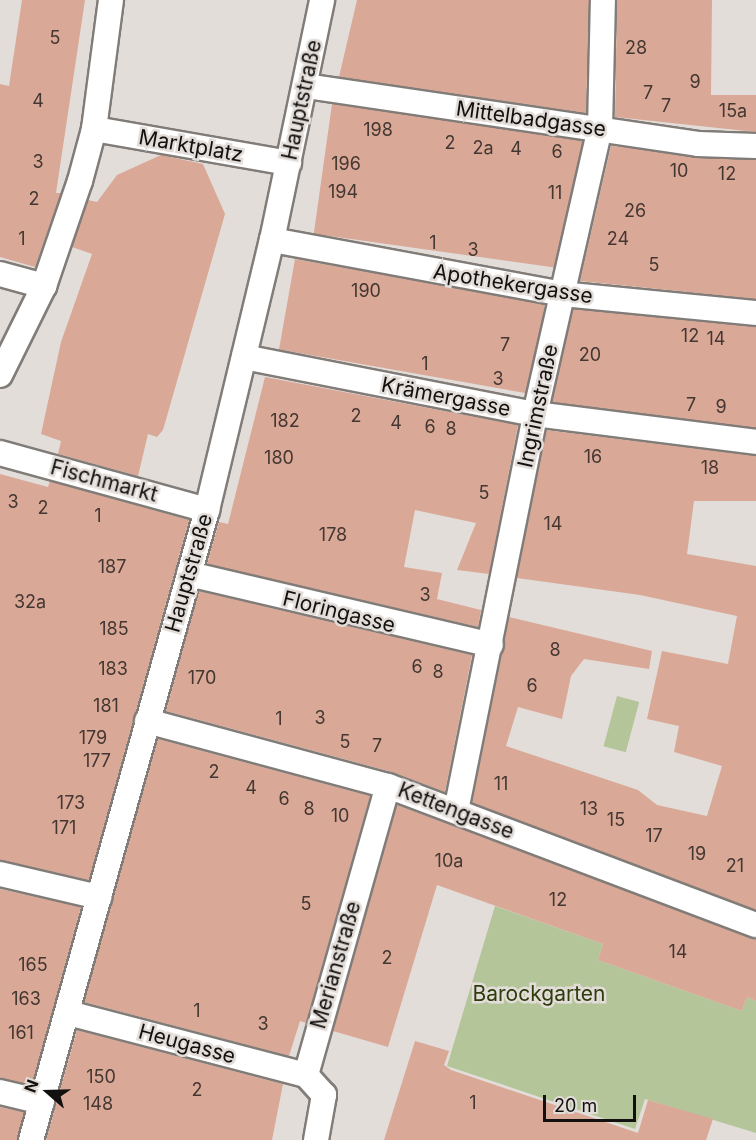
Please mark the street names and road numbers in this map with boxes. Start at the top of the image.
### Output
street label: Hauptstraße [277,38,327,162]
street label: Mittelbadgasse [454,96,608,142]
street label: Marktplatz [137,124,245,168]
street label: Apothekergasse [431,259,595,309]
street label: Ingrimstraße [513,342,563,470]
street label: Krämergasse [379,372,513,422]
street label: Fischmarkt [48,455,160,507]
street label: Hauptstraße [160,511,218,635]
street label: Floringasse [280,586,398,638]
street label: Kettengasse [394,777,518,845]
street label: Merianstraße [306,898,366,1032]
street label: Heugasse [136,1019,238,1069]

